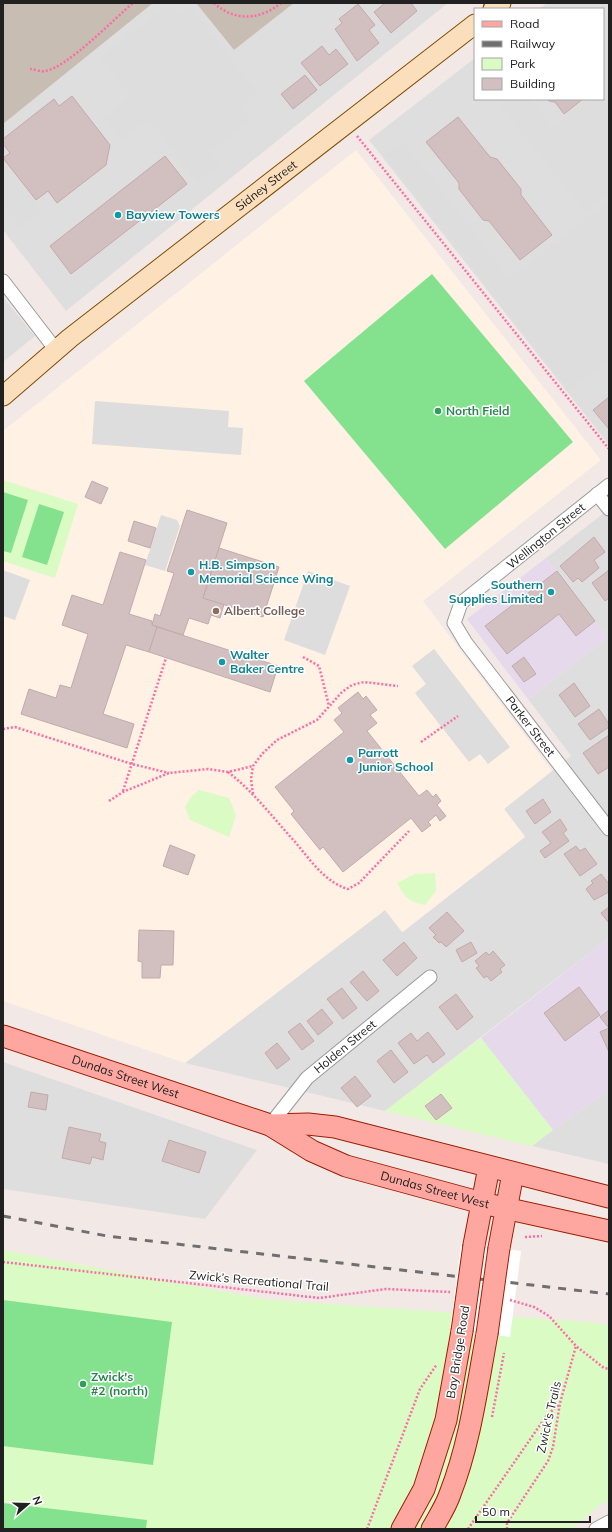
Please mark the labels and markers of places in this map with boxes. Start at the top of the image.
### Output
place label: Bayview Towers [126,207,220,222]
marker: Bayview Towers [113,210,123,220]
place label: North Field [446,403,509,418]
marker: North Field [433,406,443,416]
place label: H.B. Simpson Memorial Science Wing [199,557,333,586]
marker: H.B. Simpson Memorial Science Wing [186,567,196,577]
place label: Southern Supplies Limited [449,577,543,606]
marker: Southern Supplies Limited [546,587,556,597]
place label: Albert College [224,603,305,618]
marker: Albert College [211,606,221,616]
place label: Walter Baker Centre [230,647,305,676]
marker: Walter Baker Centre [217,657,227,667]
place label: Parrott Junior School [358,745,433,774]
marker: Parrott Junior School [345,755,355,765]
place label: Zwick's #2 (north) [91,1369,148,1398]
marker: Zwick's #2 (north) [78,1379,88,1389]

